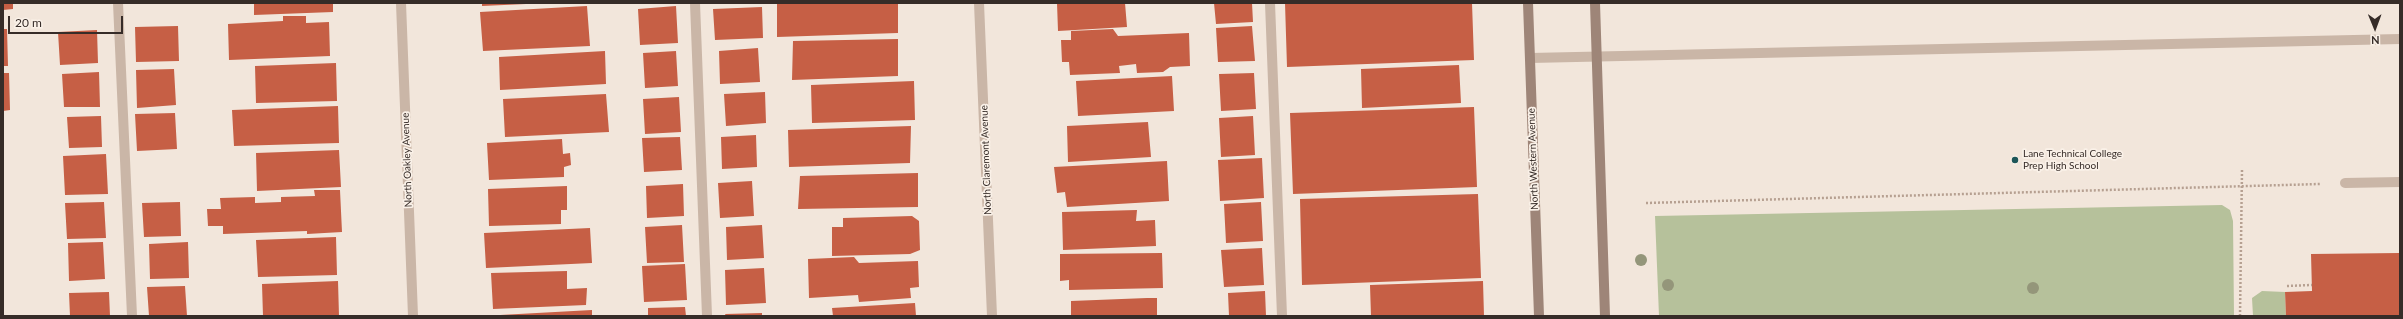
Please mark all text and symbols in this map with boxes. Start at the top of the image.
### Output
scale bar [10,8,125,34]
north arrow [2355,8,2395,48]
text: 20 m [15,15,42,30]
text: N [2371,34,2380,47]
street label: North Claremont Avenue [978,105,994,215]
street label: North Western Avenue [1525,108,1541,210]
street label: North Oakley Avenue [399,112,415,208]
place label: Lane Technical College Prep High School [2023,148,2122,172]
marker: Lane Technical College Prep High School [2010,155,2020,165]

